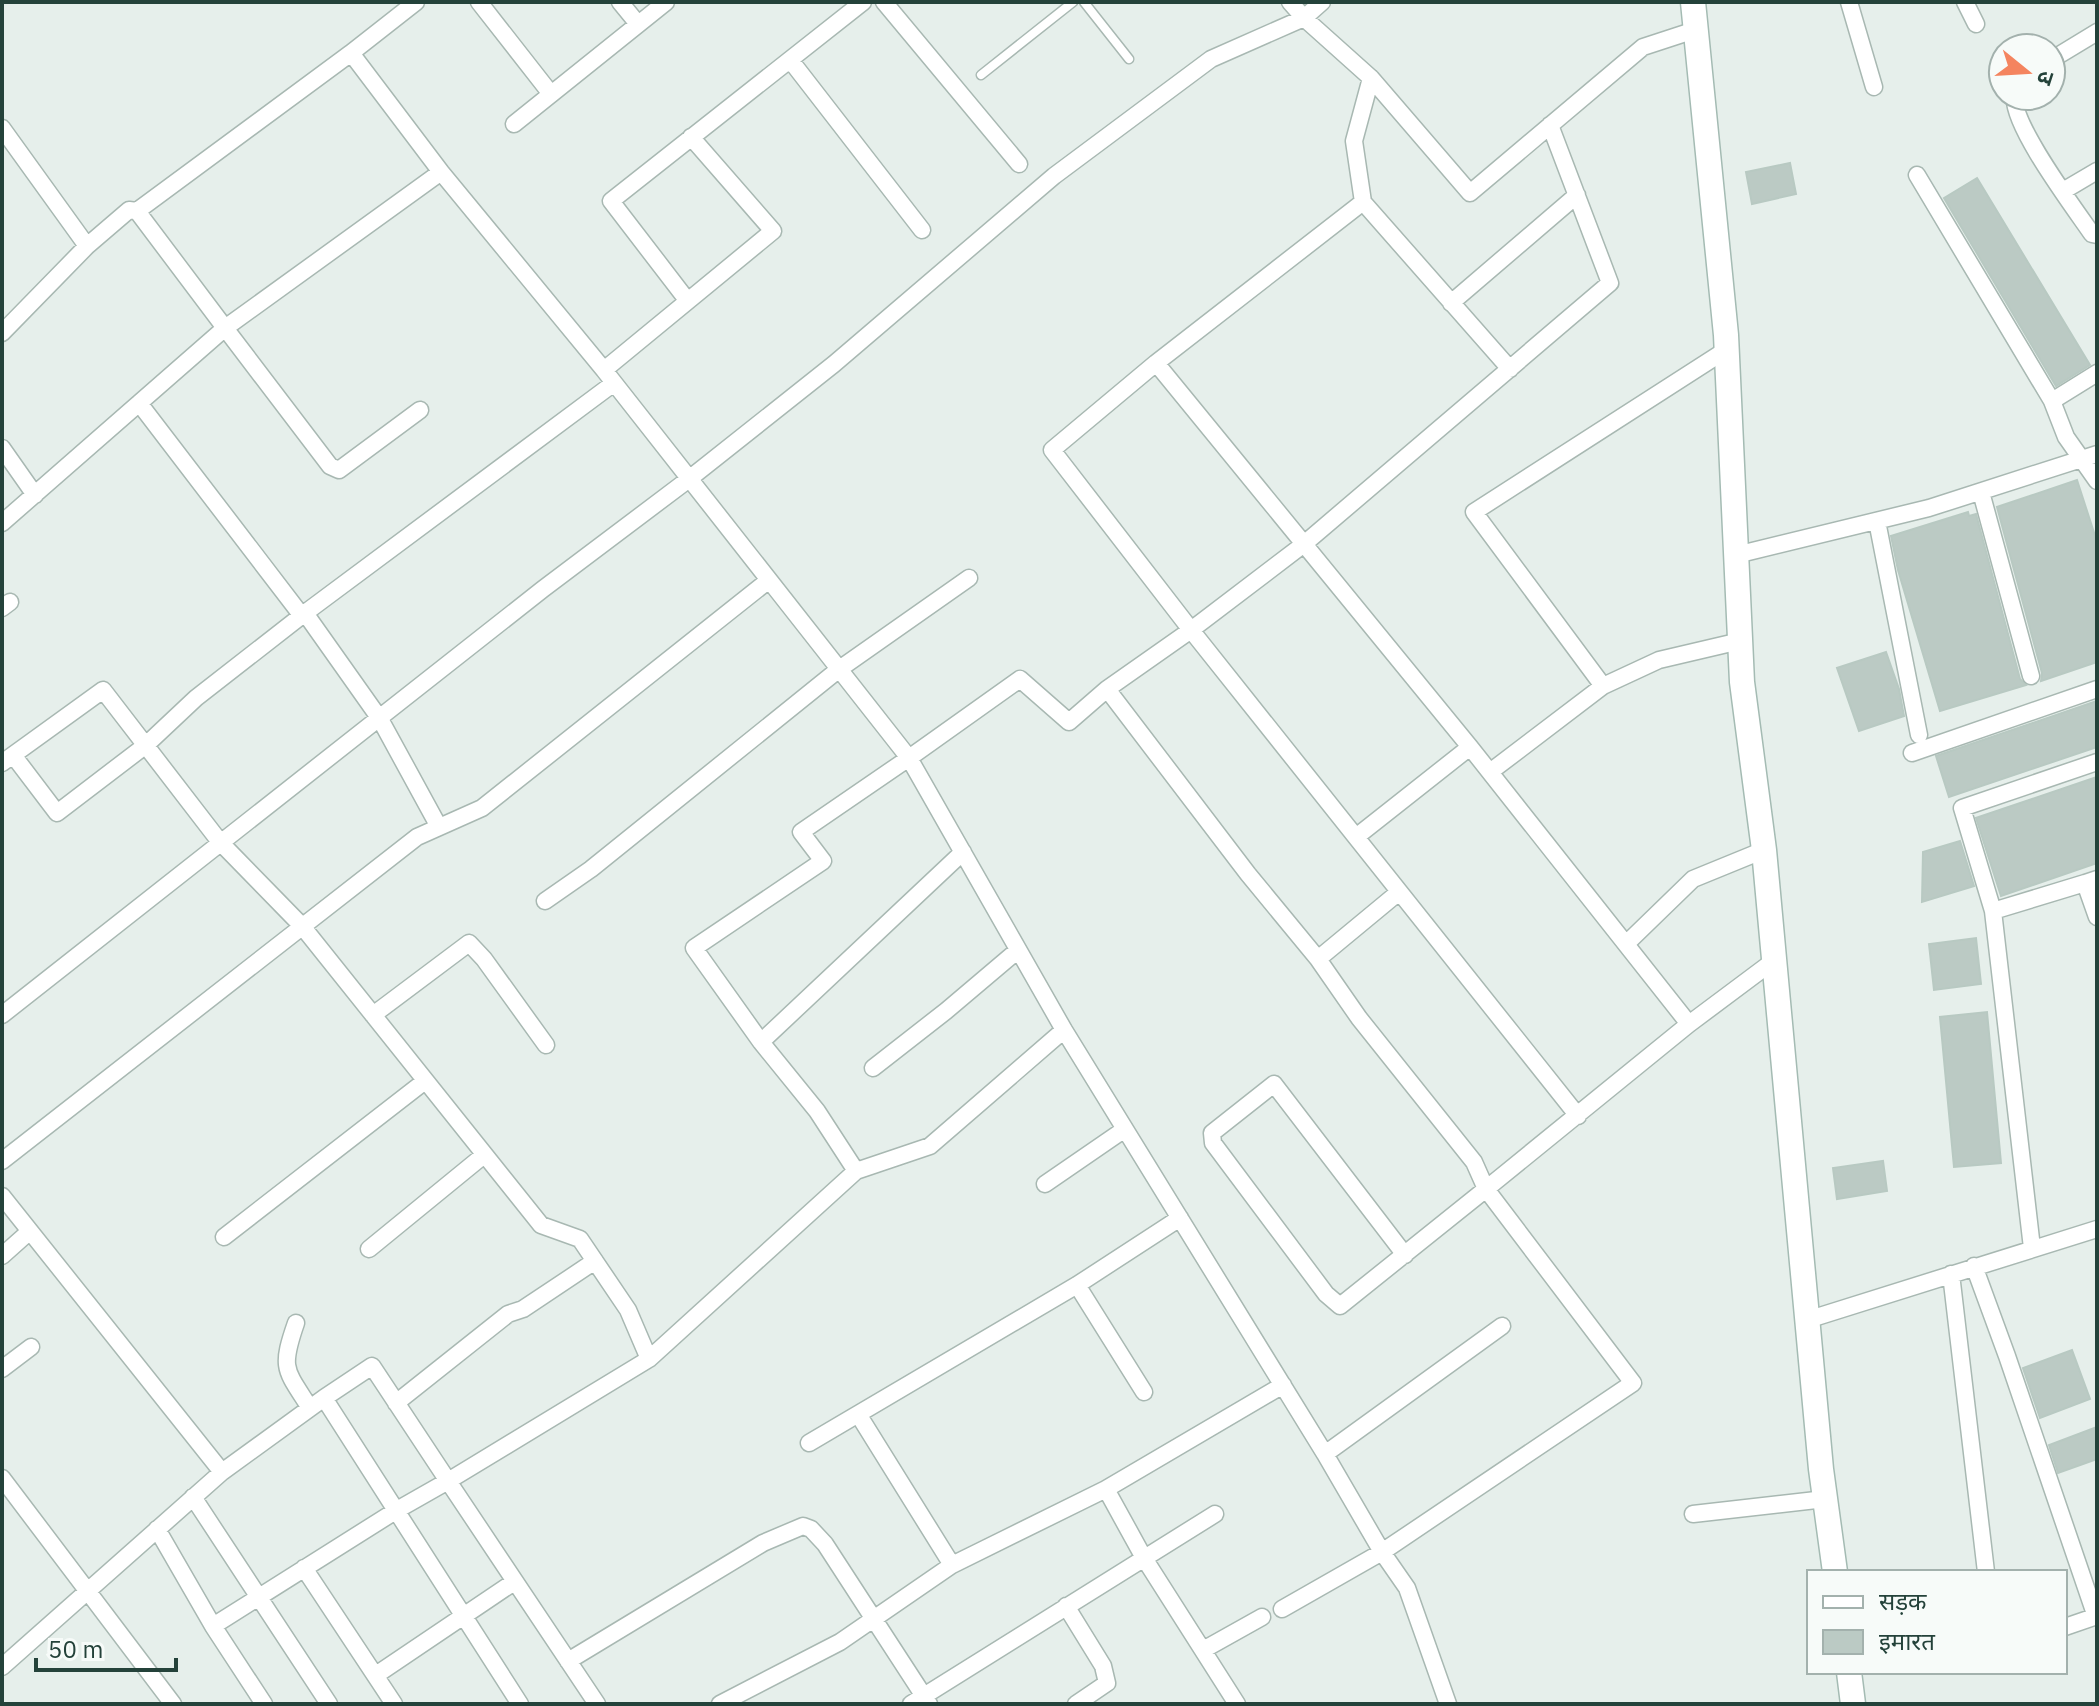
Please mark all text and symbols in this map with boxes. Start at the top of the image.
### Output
north arrow [1987,32,2067,112]
text: उ [2030,68,2062,90]
legend [1807,1570,2067,1674]
text: सड़क [1879,1585,1927,1617]
scale bar [36,1622,176,1672]
text: इमारत [1879,1625,1936,1657]
text: 50 m [48,1633,103,1665]

